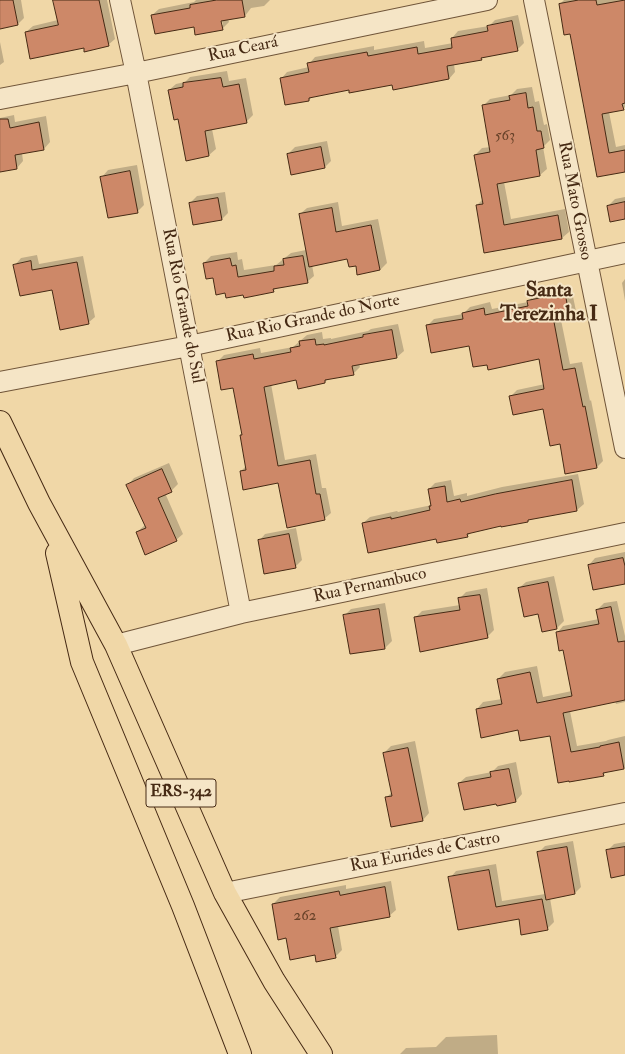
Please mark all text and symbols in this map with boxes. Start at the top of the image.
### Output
street label: Rua Ceará [206,33,280,67]
house number: 563 [495,128,515,146]
street label: Rua Mato Grosso [552,140,596,262]
street label: Rua Rio Grande do Sul [157,227,207,385]
district label: Santa Terezinha I [500,278,598,328]
street label: Rua Rio Grande do Norte [224,291,402,347]
street label: Rua Pernambuco [312,564,428,608]
road number: ERS-342 [146,779,216,807]
street label: Rua Eurides de Castro [348,828,502,878]
house number: 262 [294,908,316,926]

